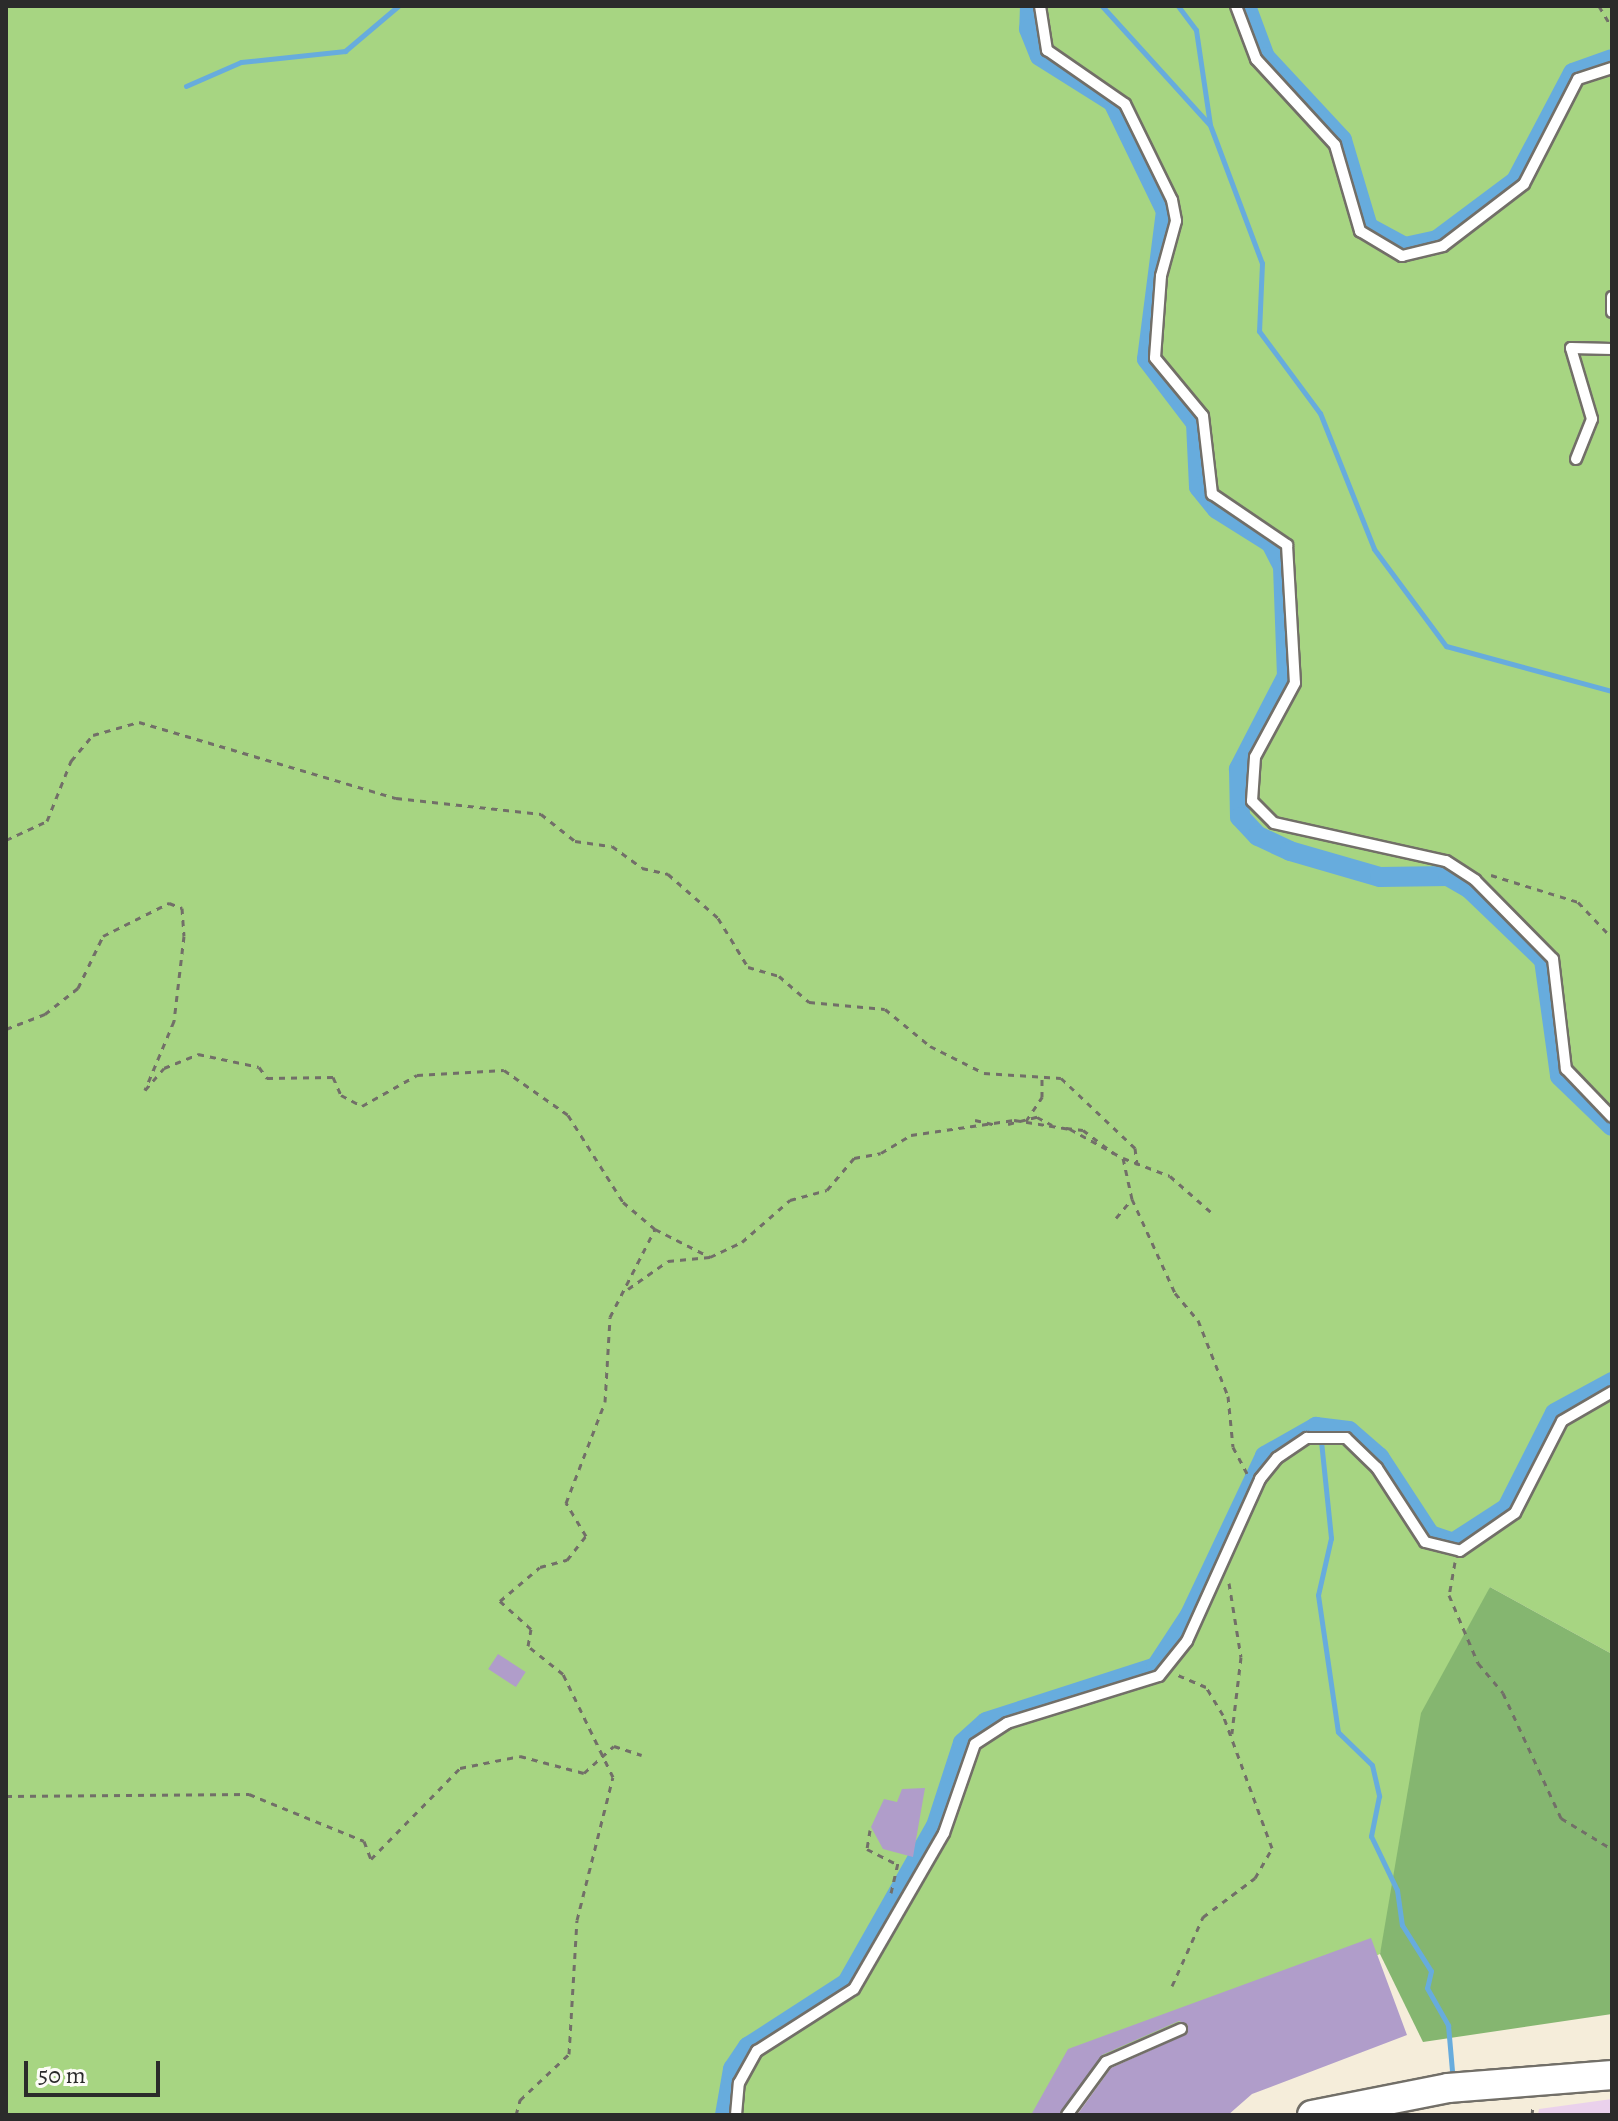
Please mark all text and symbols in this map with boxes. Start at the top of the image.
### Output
scale bar [28,2045,164,2095]
text: 50 m [38,2059,86,2091]

